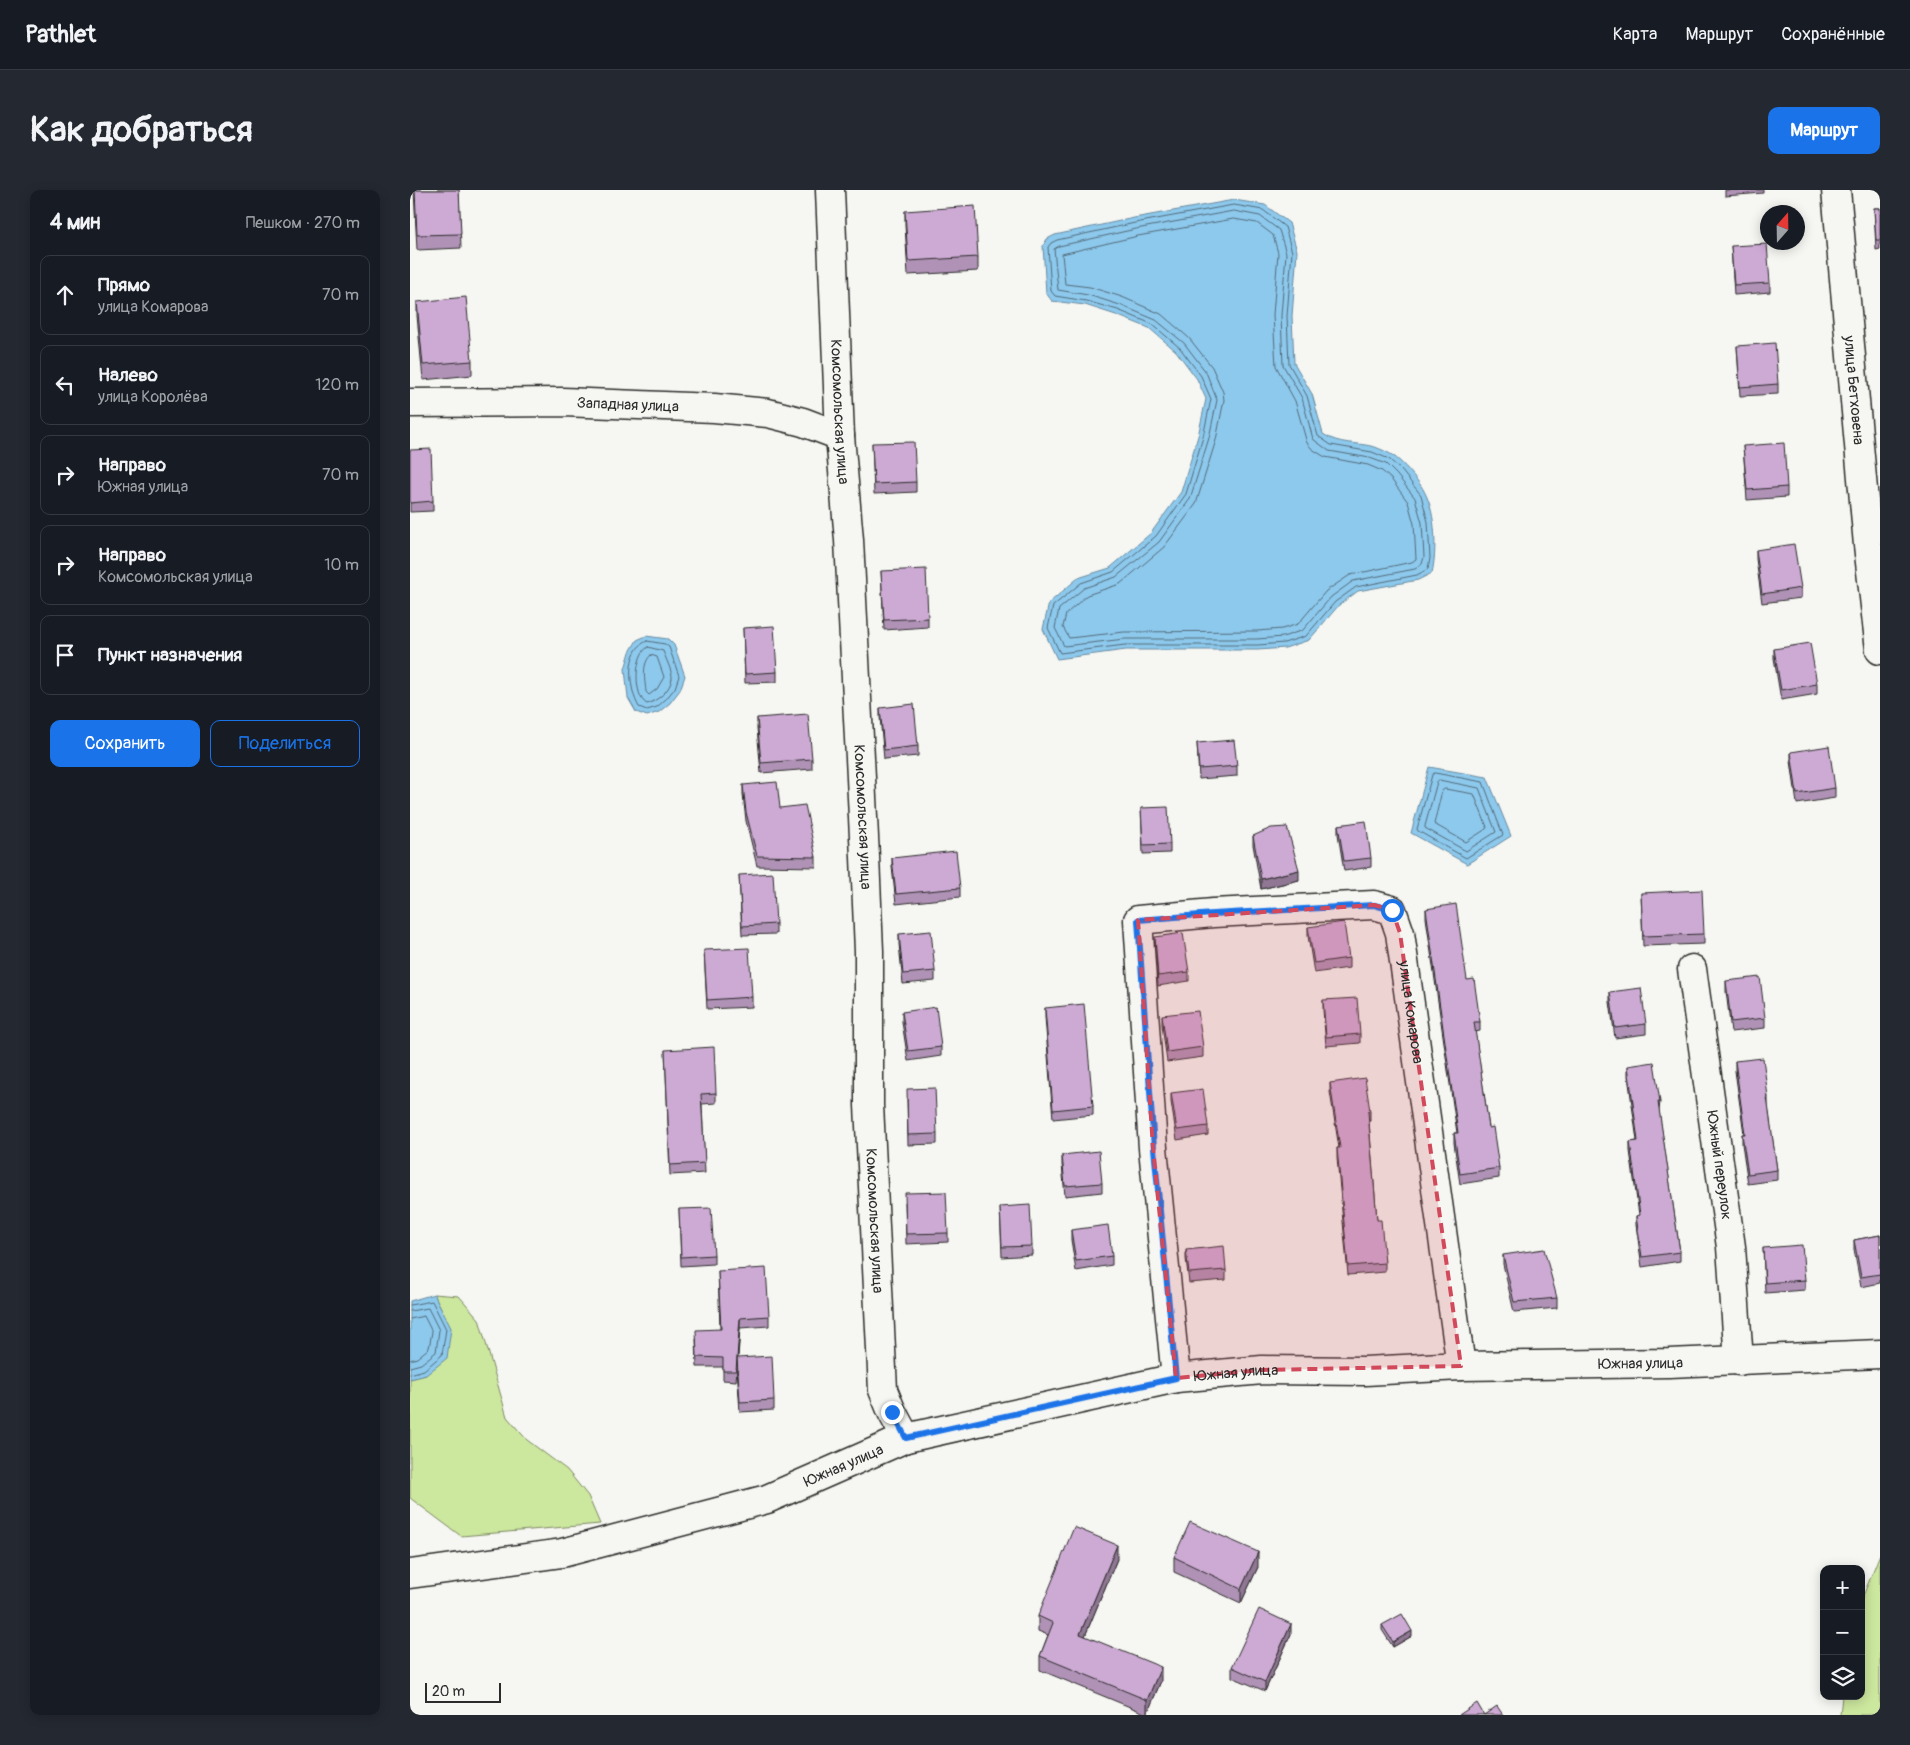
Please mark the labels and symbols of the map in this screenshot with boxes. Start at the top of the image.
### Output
north arrow [1760,205,1805,250]
street label: улица Бетховена [1839,334,1868,446]
street label: Комсомольская улица [826,339,853,485]
street label: Западная улица [577,394,679,417]
street label: Комсомольская улица [849,744,875,890]
route start [1381,899,1404,922]
street label: улица Комарова [1394,958,1427,1065]
street label: Южный переулок [1702,1109,1736,1221]
street label: Комсомольская улица [861,1148,887,1294]
street label: Южная улица [1598,1353,1683,1374]
street label: Южная улица [1193,1361,1278,1386]
route end [881,1401,904,1424]
street label: Южная улица [801,1440,886,1492]
scale bar [425,1680,501,1703]

